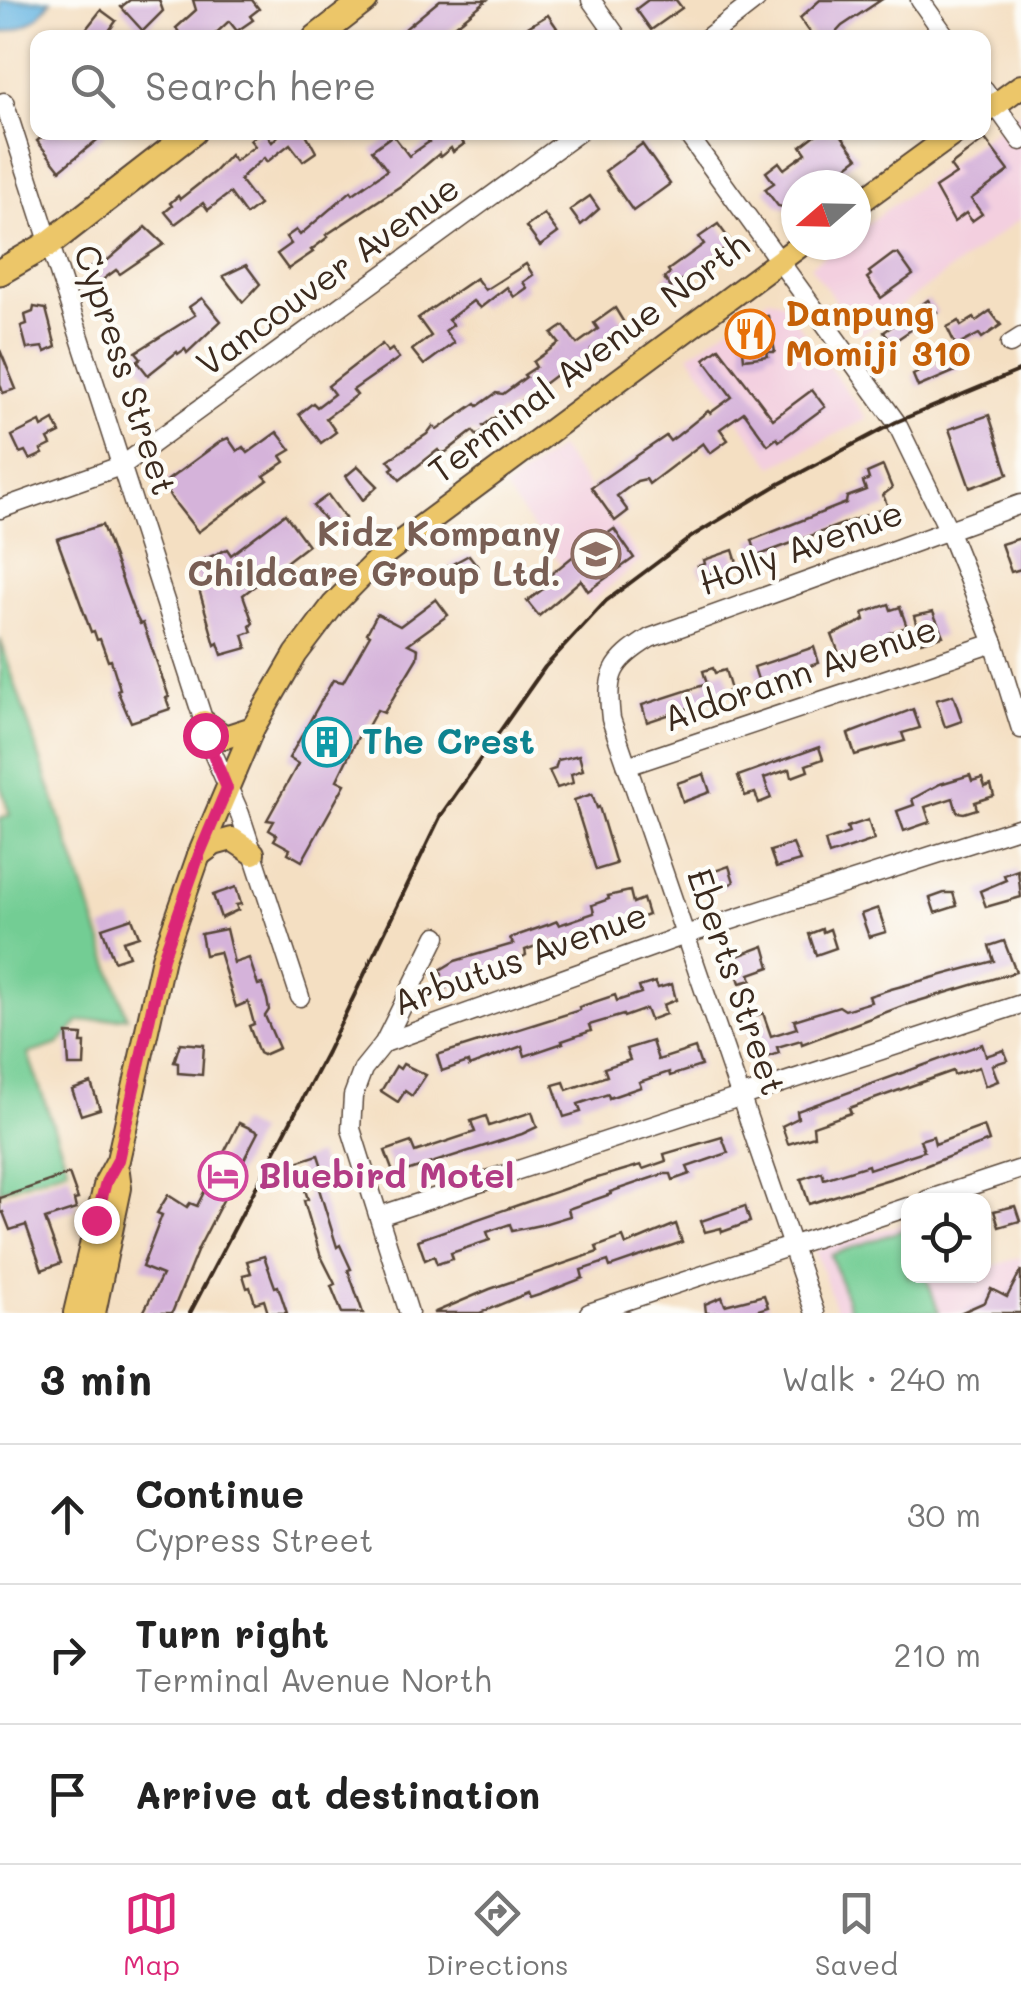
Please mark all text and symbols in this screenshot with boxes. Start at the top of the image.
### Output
search box [30,30,991,140]
icon: search [65,58,120,113]
text: Search here [145,60,376,110]
street label: Vancouver Avenue [186,163,467,385]
north arrow [781,170,871,260]
street label: Terminal Avenue North [418,221,757,492]
street label: Cypress Street [65,238,189,500]
place label: Danpung Momiji 310 [785,289,971,375]
restaurant icon: Danpung Momiji 310 [724,308,776,360]
street label: Holly Avenue [692,488,909,604]
place label: Kidz Kompany Childcare Group Ltd. [187,509,561,595]
school or university icon: Kidz Kompany Childcare Group Ltd. [570,528,622,580]
street label: Aldorann Avenue [656,604,942,740]
route start [183,713,229,759]
building icon: The Crest [301,716,353,768]
place label: The Crest [362,717,535,763]
street label: Eberts Street [678,862,798,1101]
street label: Arbutus Avenue [386,890,653,1024]
hotel icon: Bluebird Motel [197,1150,249,1202]
place label: Bluebird Motel [258,1151,514,1197]
map controls [901,1193,991,1283]
button: locate [901,1193,991,1283]
route end [74,1198,120,1244]
text: 3 min [40,1351,152,1406]
text: Walk · 240 m [781,1357,981,1399]
text: Continue [135,1468,304,1518]
icon: ahead [40,1487,95,1542]
text: 30 m [907,1493,981,1535]
text: Cypress Street [135,1518,373,1560]
text: Turn right [135,1608,329,1658]
icon: right [40,1627,95,1682]
text: 210 m [893,1633,981,1675]
text: Terminal Avenue North [135,1658,492,1700]
icon: arrive [40,1767,95,1822]
text: Arrive at destination [135,1769,540,1819]
tab: Map [123,1886,180,1982]
tab: Directions [426,1886,569,1982]
tab: Saved [815,1886,898,1982]

